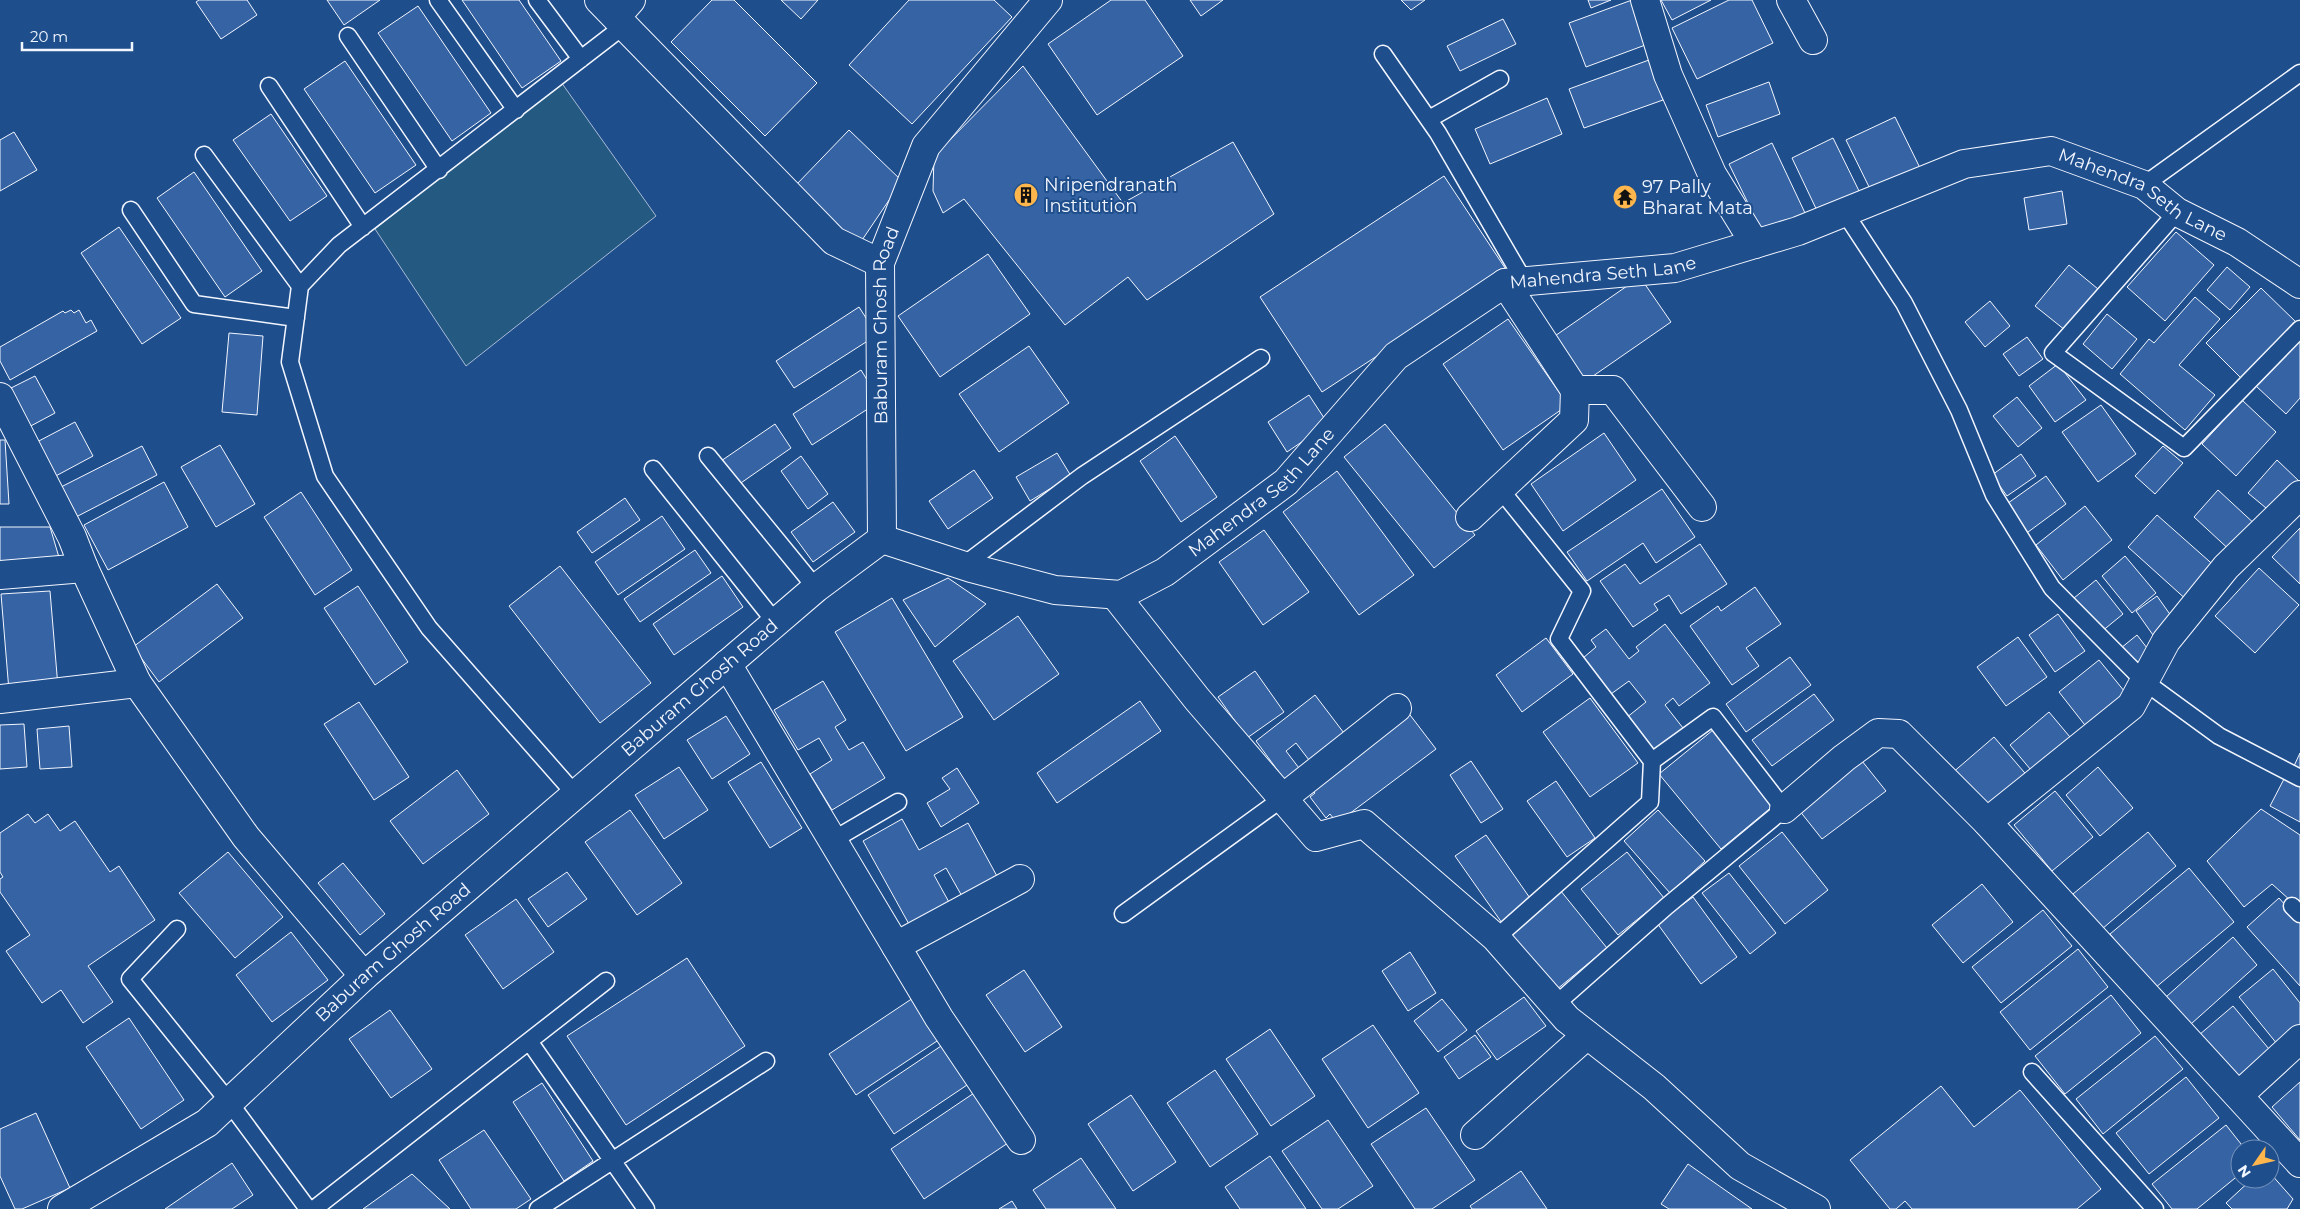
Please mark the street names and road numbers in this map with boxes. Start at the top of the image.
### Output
street label: Mahendra Seth Lane [2055,144,2231,246]
street label: Baburam Ghosh Road [869,223,904,424]
street label: Mahendra Seth Lane [1509,251,1699,294]
street label: Mahendra Seth Lane [1184,423,1340,562]
street label: Baburam Ghosh Road [617,615,783,761]
street label: Baburam Ghosh Road [311,878,475,1027]

